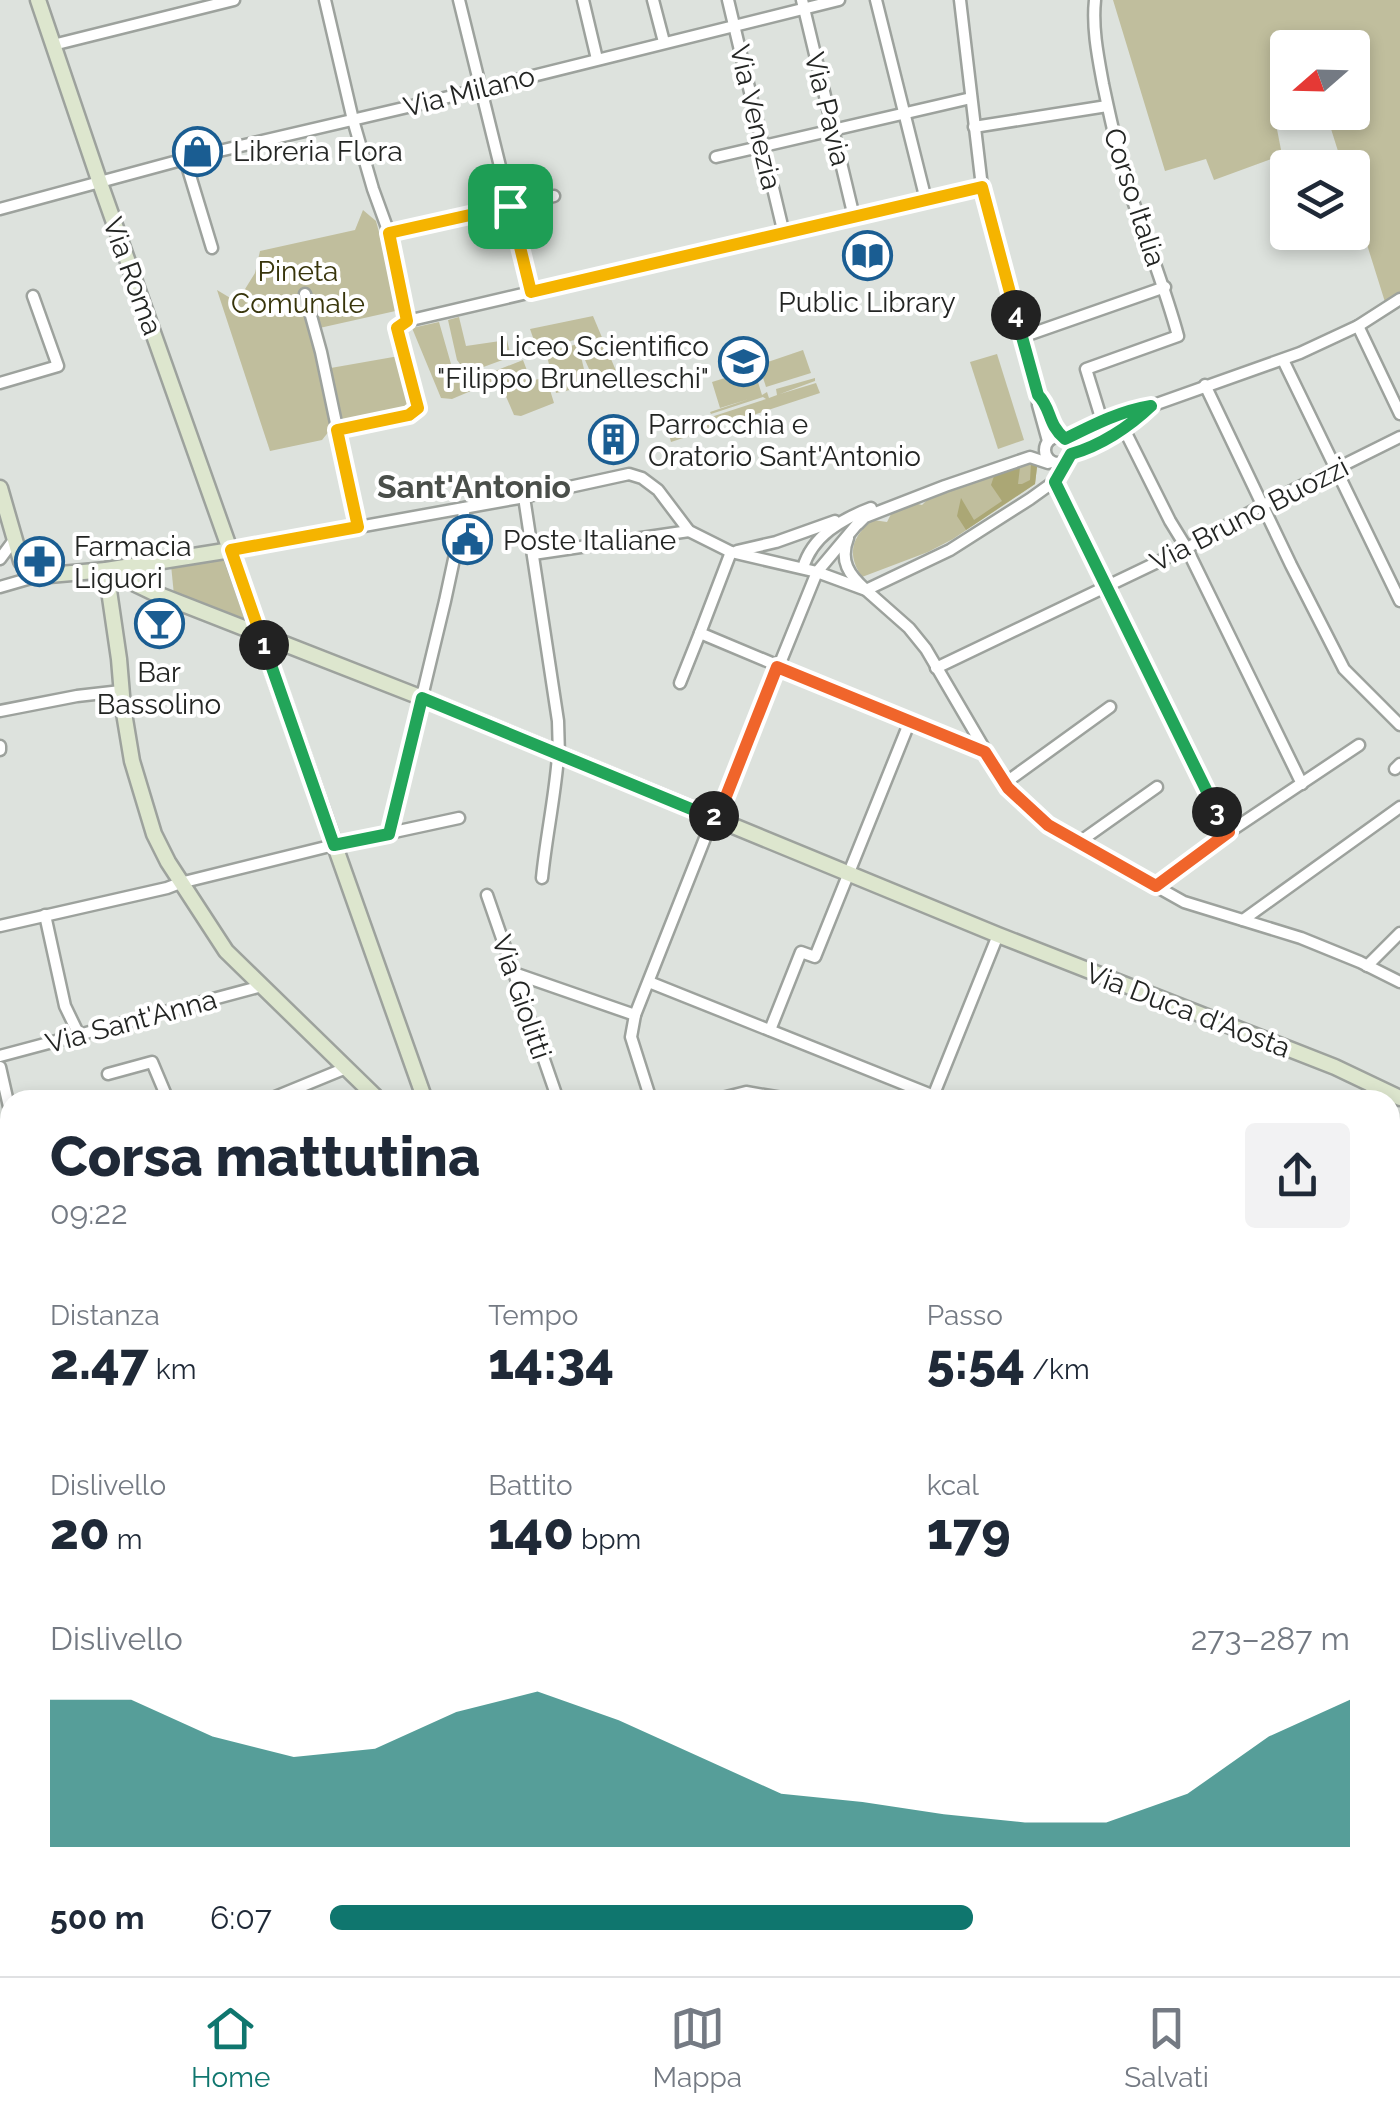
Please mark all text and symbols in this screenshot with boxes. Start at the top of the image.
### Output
north arrow [1270,30,1370,130]
map controls [1270,30,1370,250]
street label: Via Venezia [723,41,788,193]
street label: Via Pavia [797,49,858,169]
street label: Via Milano [400,59,538,124]
street label: Corso Italia [1097,124,1172,270]
shop icon: Libreria Flora [172,125,224,177]
place label: Libreria Flora [233,135,403,168]
button: layers [1270,150,1370,250]
pin [468,164,553,249]
icon: arrive [483,179,538,234]
street label: Via Roma [96,213,169,340]
library icon: Public Library [841,229,893,281]
park label: Pineta Comunale [231,255,365,320]
place label: Public Library [778,286,956,319]
pin: 4 [991,290,1041,340]
text: 4 [1008,298,1024,331]
place label: Liceo Scientifico "Filippo Brunelleschi" [437,330,709,395]
school or university icon: Liceo Scientifico "Filippo Brunelleschi" [718,336,770,388]
place label: Parrocchia e Oratorio Sant'Antonio [648,408,921,473]
building icon: Parrocchia e Oratorio Sant'Antonio [587,414,639,466]
street label: Via Bruno Buozzi [1145,450,1354,579]
district label: Sant'Antonio [377,468,571,505]
public building icon: Poste Italiane [442,514,494,566]
place label: Poste Italiane [503,524,676,557]
place label: Farmacia Liguori [74,530,191,595]
pharmacy icon: Farmacia Liguori [13,536,65,588]
bar icon: Bar Bassolino [133,598,185,650]
pin: 1 [239,620,289,670]
text: 1 [257,628,271,661]
place label: Bar Bassolino [97,656,221,721]
pin: 3 [1192,787,1242,837]
pin: 2 [689,791,739,841]
text: 3 [1209,795,1225,828]
text: 2 [706,799,722,832]
street label: Via Giolitti [485,931,558,1063]
street label: Via Duca d'Aosta [1081,956,1295,1065]
street label: Via Sant'Anna [42,983,220,1060]
button: share [1245,1123,1350,1228]
text: Corsa mattutina [50,1124,480,1189]
text: 09:22 [50,1194,128,1231]
text: Distanza [50,1299,160,1332]
text: Tempo [488,1299,578,1332]
text: Passo [927,1299,1003,1332]
text: 2.47 [50,1332,149,1391]
text: 14:34 [488,1332,614,1391]
text: 5:54 [927,1332,1025,1391]
text: km [149,1353,196,1386]
text: /km [1025,1353,1090,1386]
text: Dislivello [50,1469,166,1502]
text: Battito [488,1469,573,1502]
text: kcal [927,1469,979,1502]
text: 20 [50,1502,110,1561]
text: 140 [488,1502,574,1561]
text: 179 [927,1502,1011,1561]
text: m [110,1523,143,1556]
text: bpm [574,1523,641,1556]
text: Dislivello [50,1620,183,1657]
text: 273–287 m [1191,1620,1350,1657]
text: 500 m [50,1899,145,1936]
text: 6:07 [210,1899,272,1936]
tab: Home [191,2001,270,2094]
tab: Mappa [653,2001,742,2094]
tab: Salvati [1124,2001,1209,2094]

